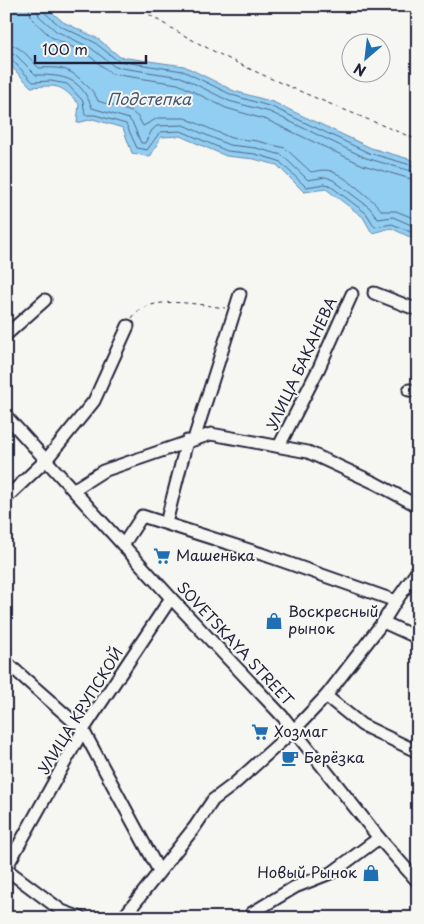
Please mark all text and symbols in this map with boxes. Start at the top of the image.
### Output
scale bar [35,32,146,64]
north arrow [342,32,392,82]
text: 100 m [42,37,88,60]
text: N [350,58,369,82]
water label: Подстепка [107,86,192,110]
street label: УЛИЦА БАКАНЕВА [260,293,342,434]
place label: Машенька [176,543,256,566]
supermarket icon: Машенька [152,546,172,566]
street label: SOVETSKAYA STREET [172,576,301,711]
place label: Воскресный рынок [288,599,379,639]
shop icon: Воскресный рынок [264,611,284,631]
street label: УЛИЦА КРУПСКОЙ [31,642,128,778]
place label: Хозмаг [274,719,328,742]
supermarket icon: Хозмаг [250,722,270,742]
place label: Берёзка [304,745,365,768]
cafe icon: Берёзка [280,748,300,768]
place label: Новый Рынок [257,860,357,883]
shop icon: Новый Рынок [361,863,381,883]

